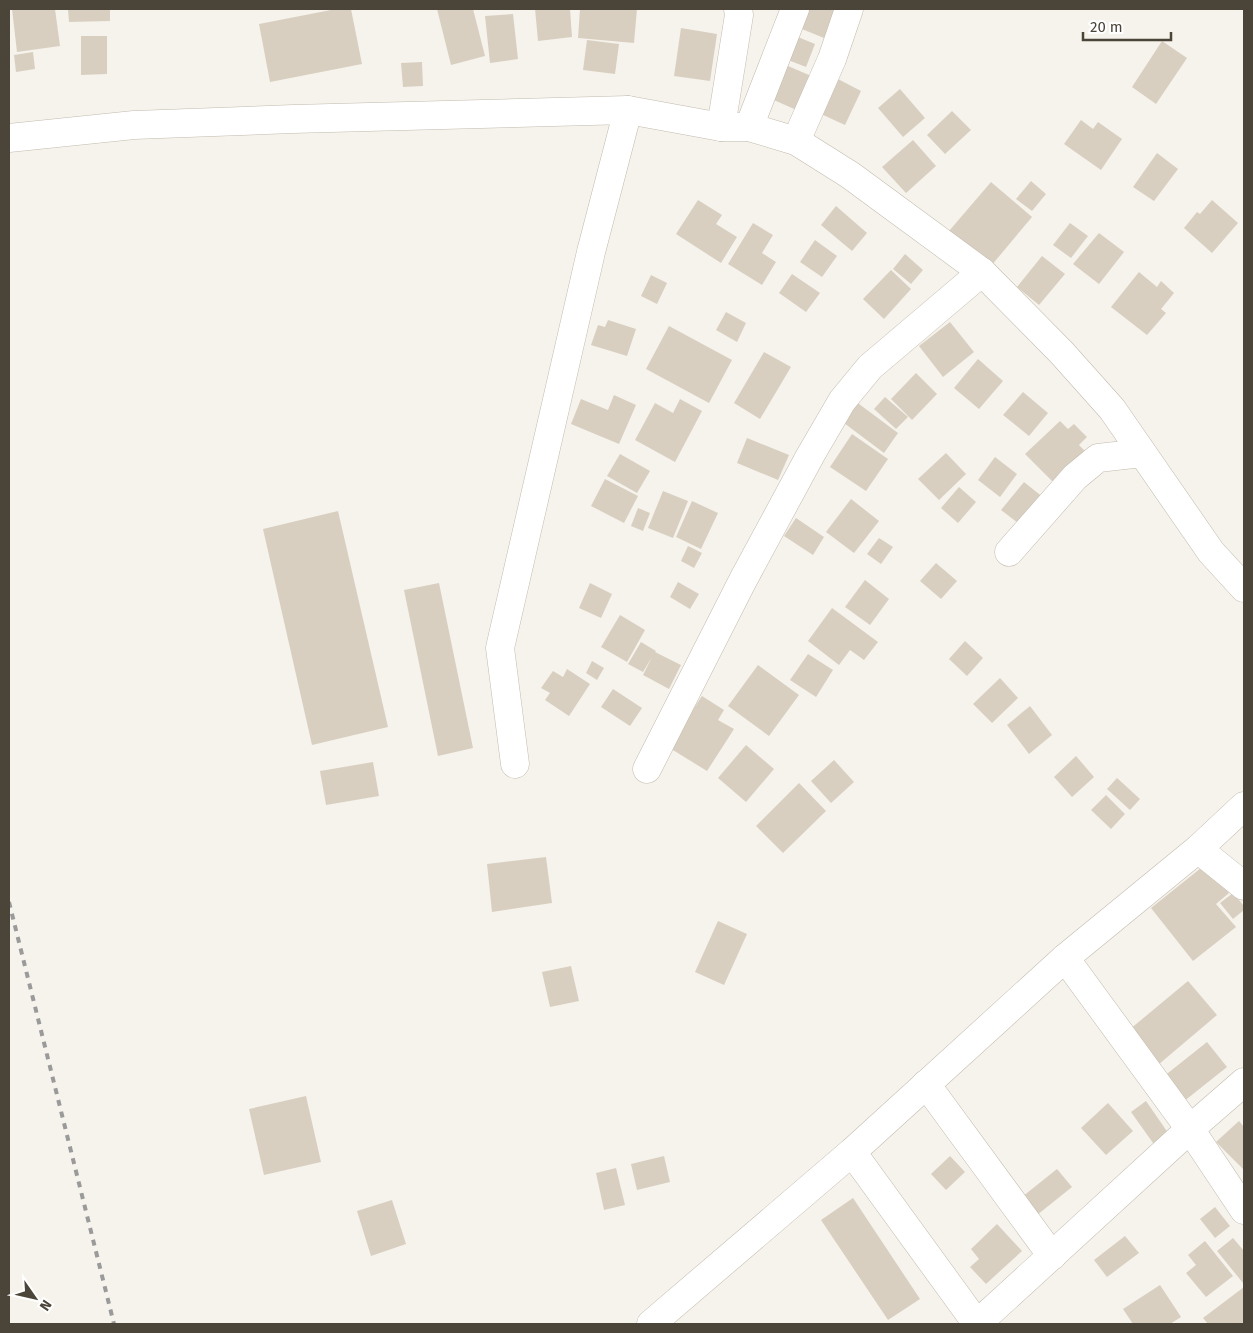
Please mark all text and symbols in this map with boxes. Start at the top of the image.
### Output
scale bar [1083,10,1170,42]
text: 20 m [1090,18,1123,36]
north arrow [10,1273,60,1323]
text: N [36,1296,55,1314]

